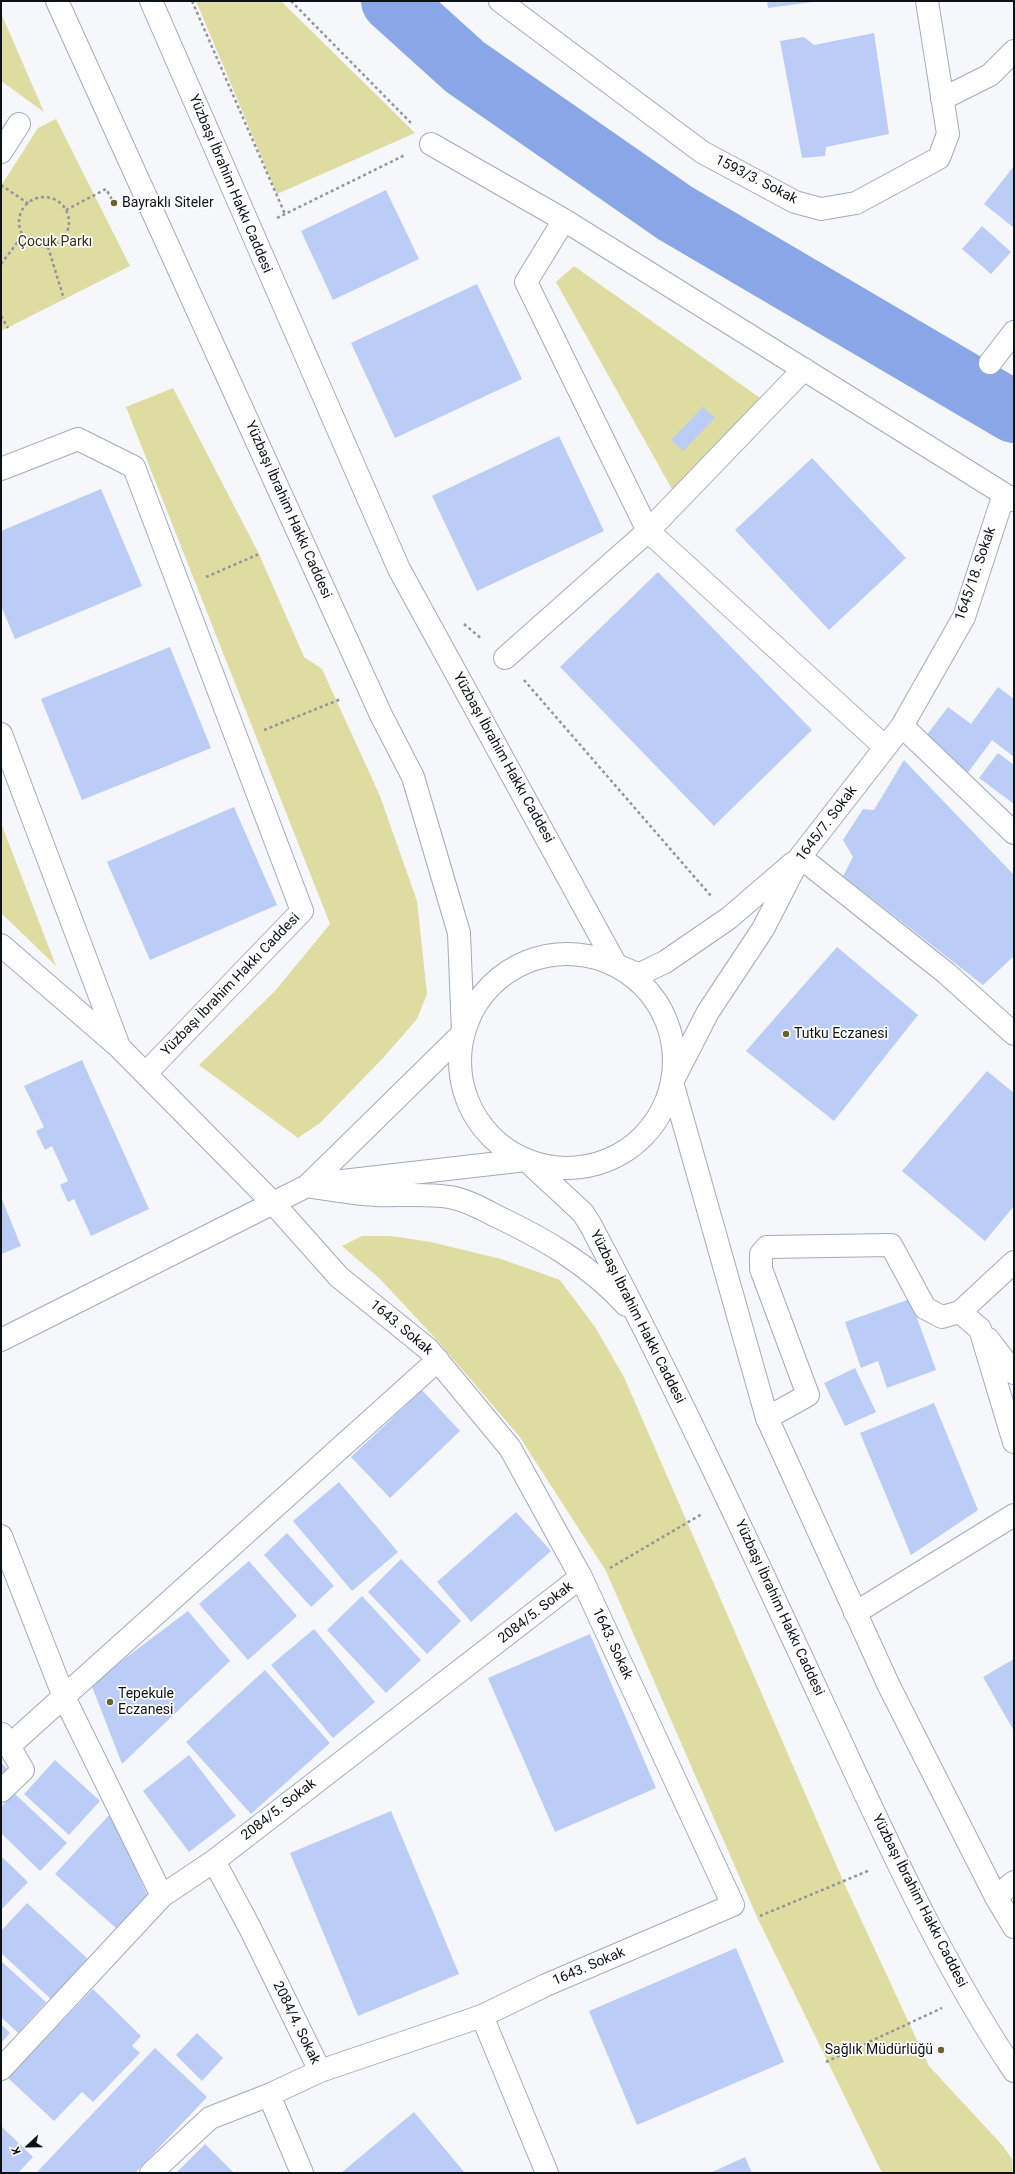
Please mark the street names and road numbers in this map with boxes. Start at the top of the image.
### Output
street label: Yüzbaşı İbrahim Hakkı Caddesi [185,92,275,276]
street label: 1593/3. Sokak [712,152,800,208]
street label: Yüzbaşı İbrahim Hakkı Caddesi [241,419,335,601]
street label: 1645/18. Sokak [952,525,1000,623]
street label: Yüzbaşı İbrahim Hakkı Caddesi [449,670,557,846]
street label: 1645/7. Sokak [793,783,861,865]
street label: Yüzbaşı İbrahim Hakkı Caddesi [158,910,304,1060]
street label: Yüzbaşı İbrahim Hakkı Caddesi [586,1227,688,1407]
street label: 1643. Sokak [366,1297,436,1359]
street label: Yüzbaşı İbrahim Hakkı Caddesi [731,1517,827,1699]
street label: 2084/5. Sokak [495,1579,577,1647]
street label: 1643. Sokak [588,1606,636,1682]
street label: 2084/5. Sokak [238,1776,320,1844]
street label: Yüzbaşı İbrahim Hakkı Caddesi [868,1811,970,1991]
street label: 1643. Sokak [550,1944,628,1990]
street label: 2084/4. Sokak [269,1979,323,2067]

